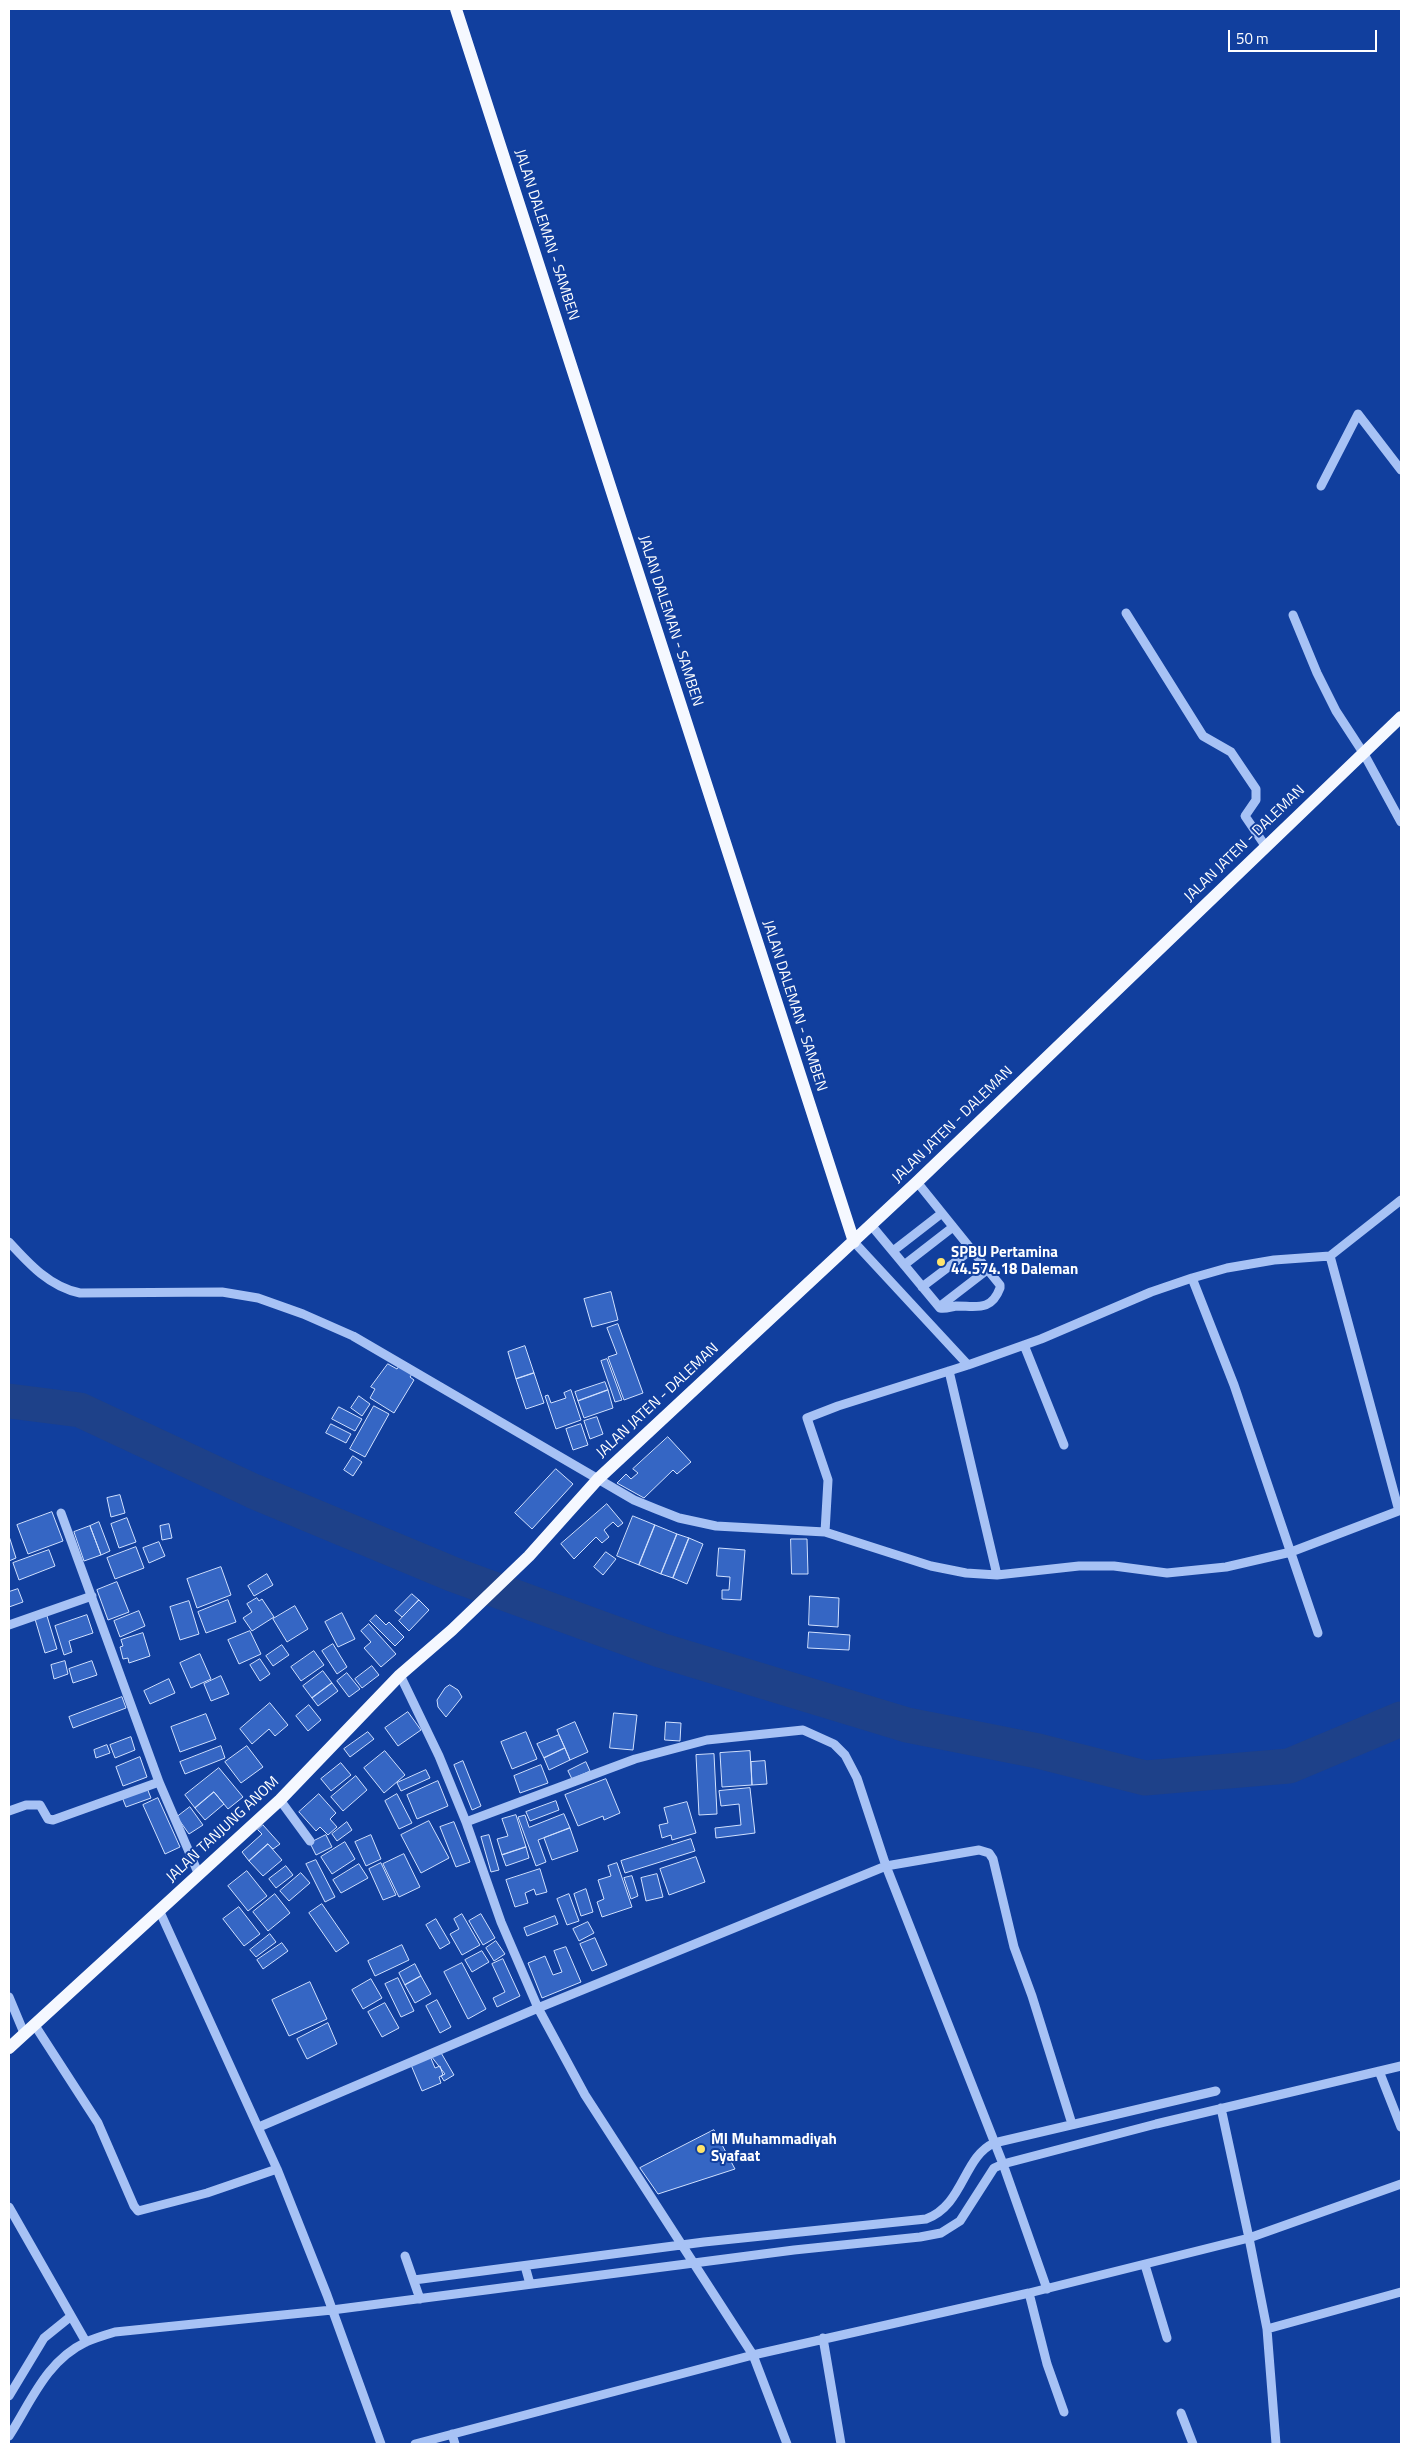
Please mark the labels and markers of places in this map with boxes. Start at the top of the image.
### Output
place label: SPBU Pertamina 44.574.18 Daleman [951,1244,1078,1279]
marker: SPBU Pertamina 44.574.18 Daleman [935,1256,947,1268]
place label: MI Muhammadiyah Syafaat [711,2131,837,2166]
marker: MI Muhammadiyah Syafaat [695,2143,707,2155]

